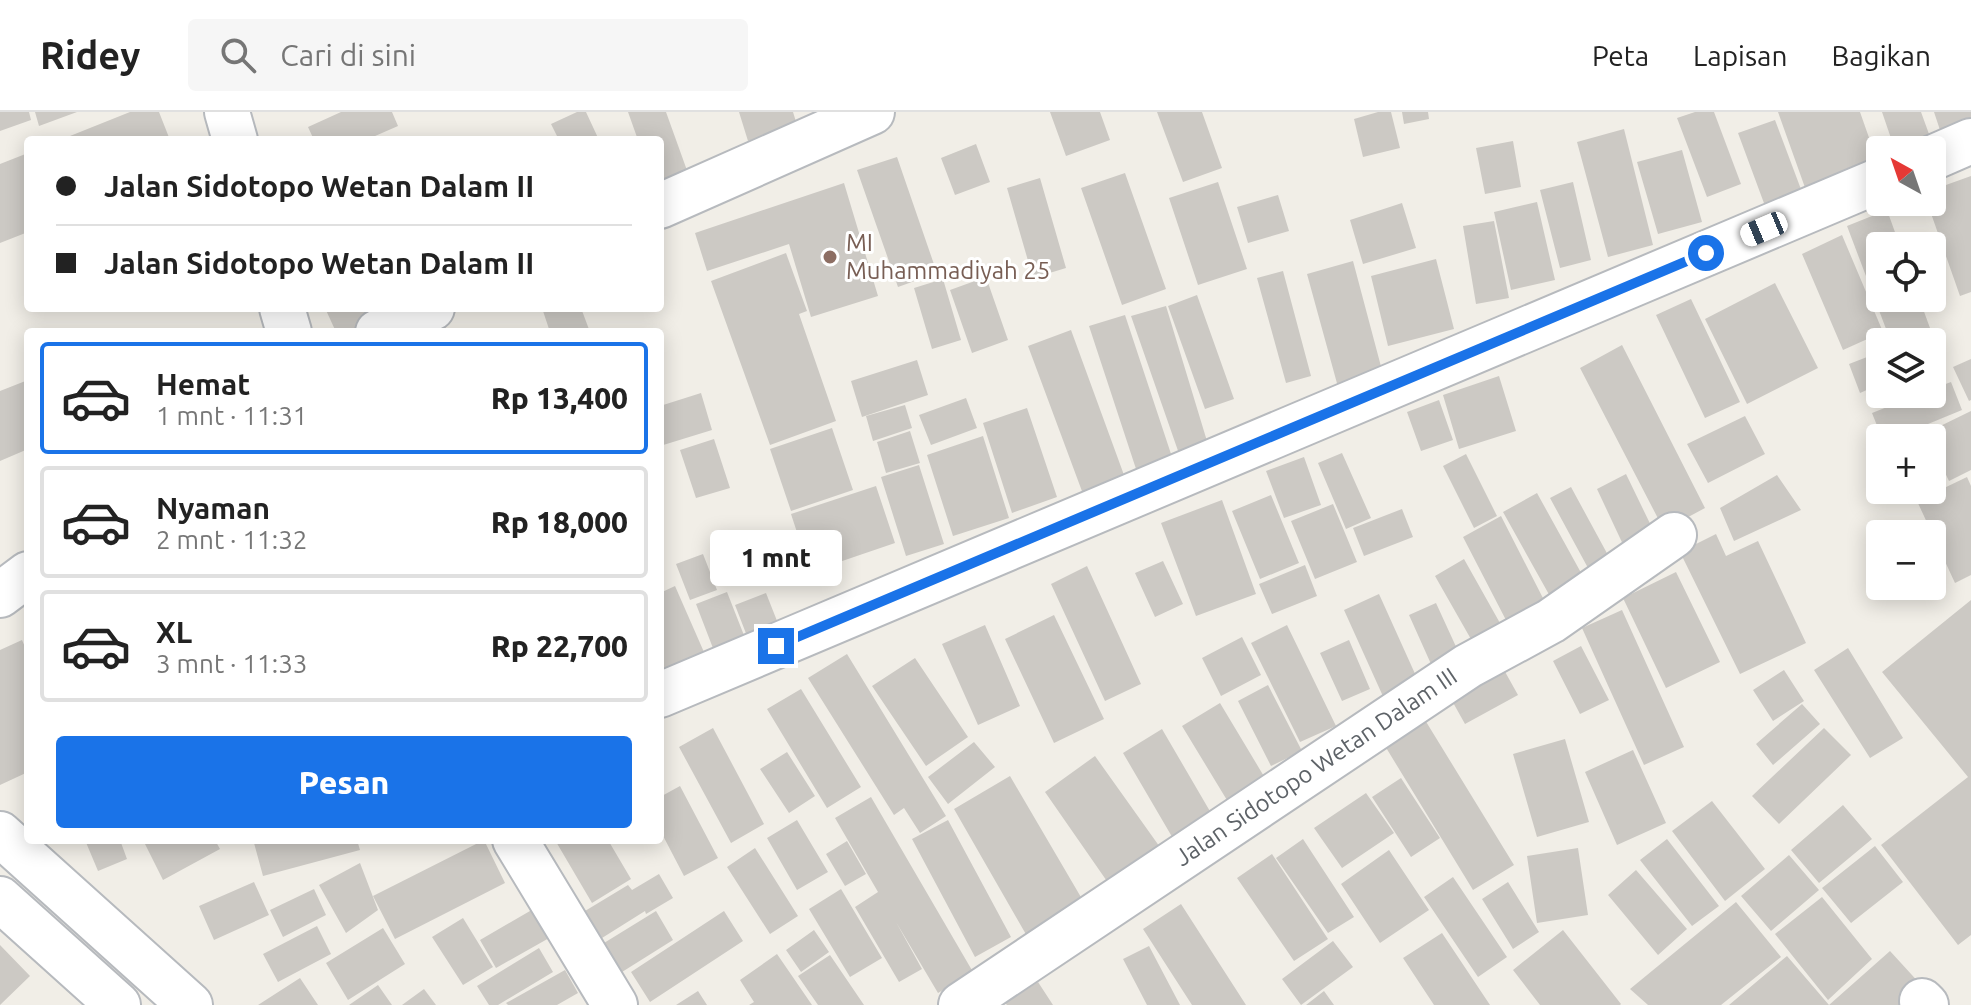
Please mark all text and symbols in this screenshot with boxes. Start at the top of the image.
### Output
search box [188,19,748,91]
icon: search [216,33,260,77]
text: Ridey [40,34,140,76]
text: Cari di sini [280,38,416,72]
text: Peta [1592,40,1649,71]
text: Lapisan [1693,40,1787,71]
text: Bagikan [1831,40,1931,71]
north arrow [1866,136,1946,216]
map controls [1866,136,1946,600]
text: Jalan Sidotopo Wetan Dalam II [104,169,534,203]
car [1737,209,1791,249]
place label: MI Muhammadiyah 25 [846,229,1050,284]
button: locate [1866,232,1946,312]
route start [1688,235,1724,271]
text: Jalan Sidotopo Wetan Dalam II [104,246,534,280]
marker: MI Muhammadiyah 25 [821,248,839,266]
button: layers [1866,328,1946,408]
icon: car [60,362,132,434]
text: Hemat [156,367,250,401]
text: Rp 13,400 [491,381,628,415]
text: 1 mnt · 11:31 [156,401,307,430]
button: + [1866,424,1946,504]
icon: car [60,486,132,558]
text: Nyaman [156,491,270,525]
text: Rp 18,000 [491,505,628,539]
button: − [1866,520,1946,600]
text: 2 mnt · 11:32 [156,525,307,554]
callout: 1 mnt [710,530,842,586]
text: 1 mnt [741,543,811,572]
icon: car [60,610,132,682]
text: XL [156,615,192,649]
route end [758,628,794,664]
text: Rp 22,700 [491,629,628,663]
text: 3 mnt · 11:33 [156,649,307,678]
street label: Jalan Sidotopo Wetan Dalam III [1170,662,1462,871]
button: Pesan [56,736,632,828]

